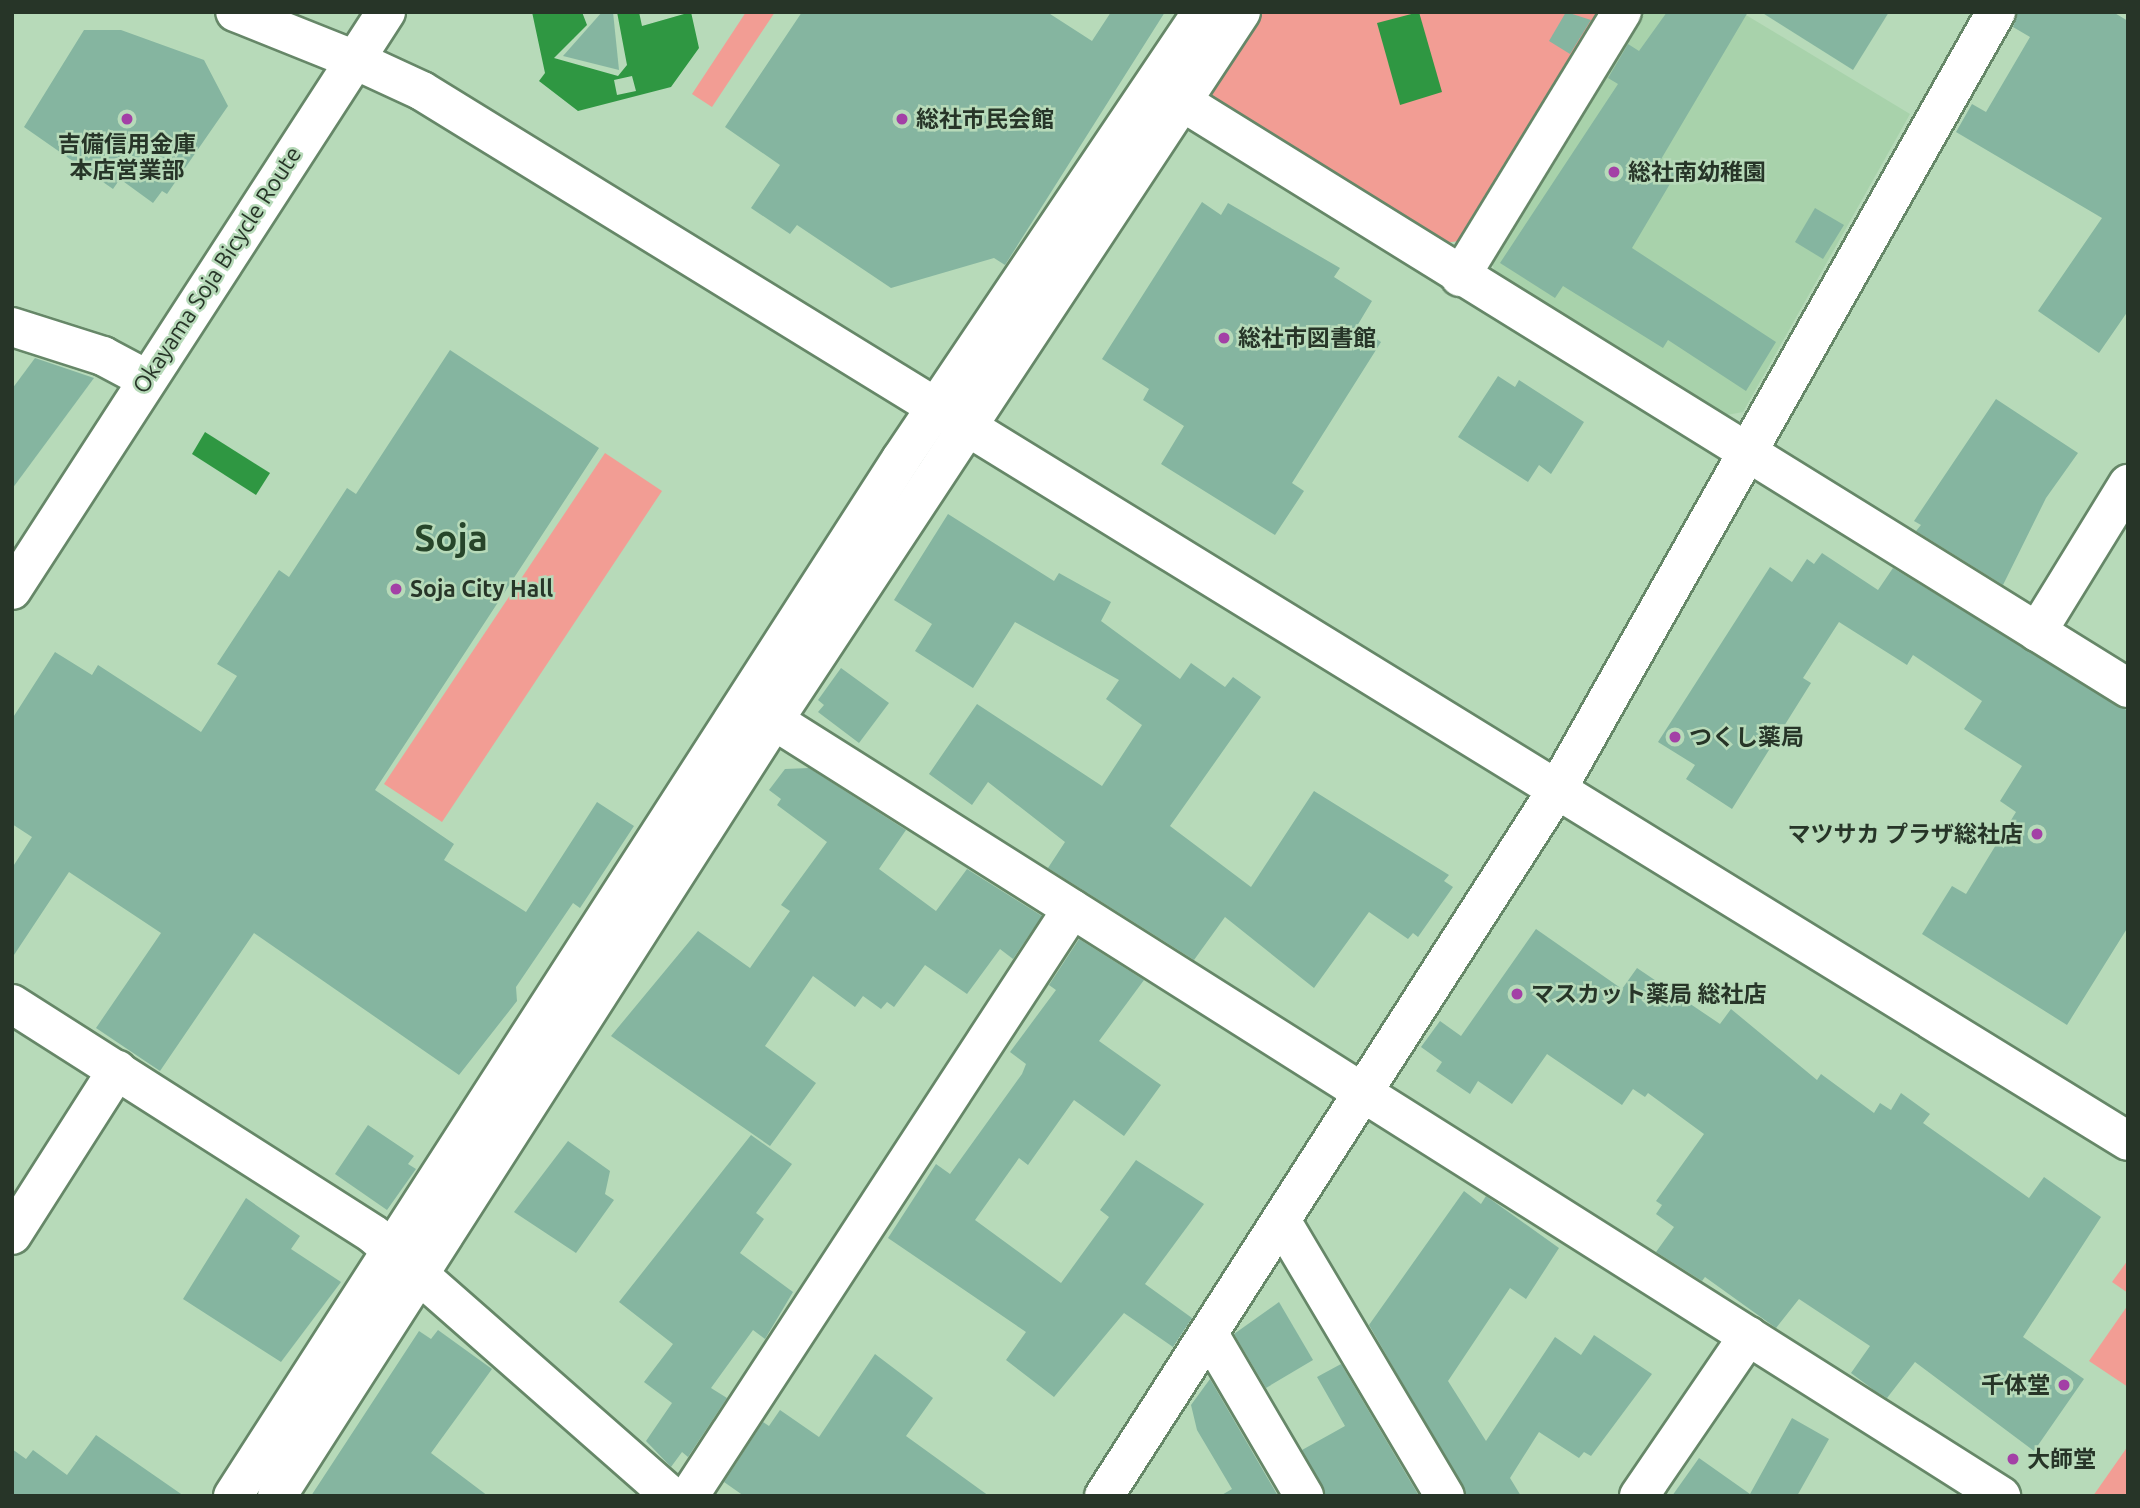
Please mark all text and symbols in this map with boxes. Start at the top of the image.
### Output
place label: 総社市民会館 [916,105,1054,133]
marker: 吉備信用金庫 本店営業部 [119,111,135,127]
marker: 総社市民会館 [894,111,910,127]
place label: 吉備信用金庫 本店営業部 [58,130,196,184]
street label: Okayama Soja Bicycle Route [127,141,307,399]
place label: 総社南幼稚園 [1628,158,1766,186]
marker: 総社南幼稚園 [1606,164,1622,180]
place label: 総社市図書館 [1238,324,1376,352]
marker: 総社市図書館 [1216,330,1232,346]
district label: Soja [414,516,488,560]
place label: Soja City Hall [410,575,553,603]
marker: Soja City Hall [388,581,404,597]
place label: つくし薬局 [1689,723,1804,751]
marker: つくし薬局 [1667,729,1683,745]
place label: マツサカ プラザ総社店 [1788,820,2023,848]
marker: マツサカ プラザ総社店 [2029,826,2045,842]
place label: マスカット薬局 総社店 [1531,980,1766,1008]
marker: マスカット薬局 総社店 [1509,986,1525,1002]
place label: 千体堂 [1981,1371,2050,1399]
marker: 千体堂 [2056,1377,2072,1393]
place label: 大師堂 [2027,1445,2096,1473]
marker: 大師堂 [2005,1451,2021,1467]

